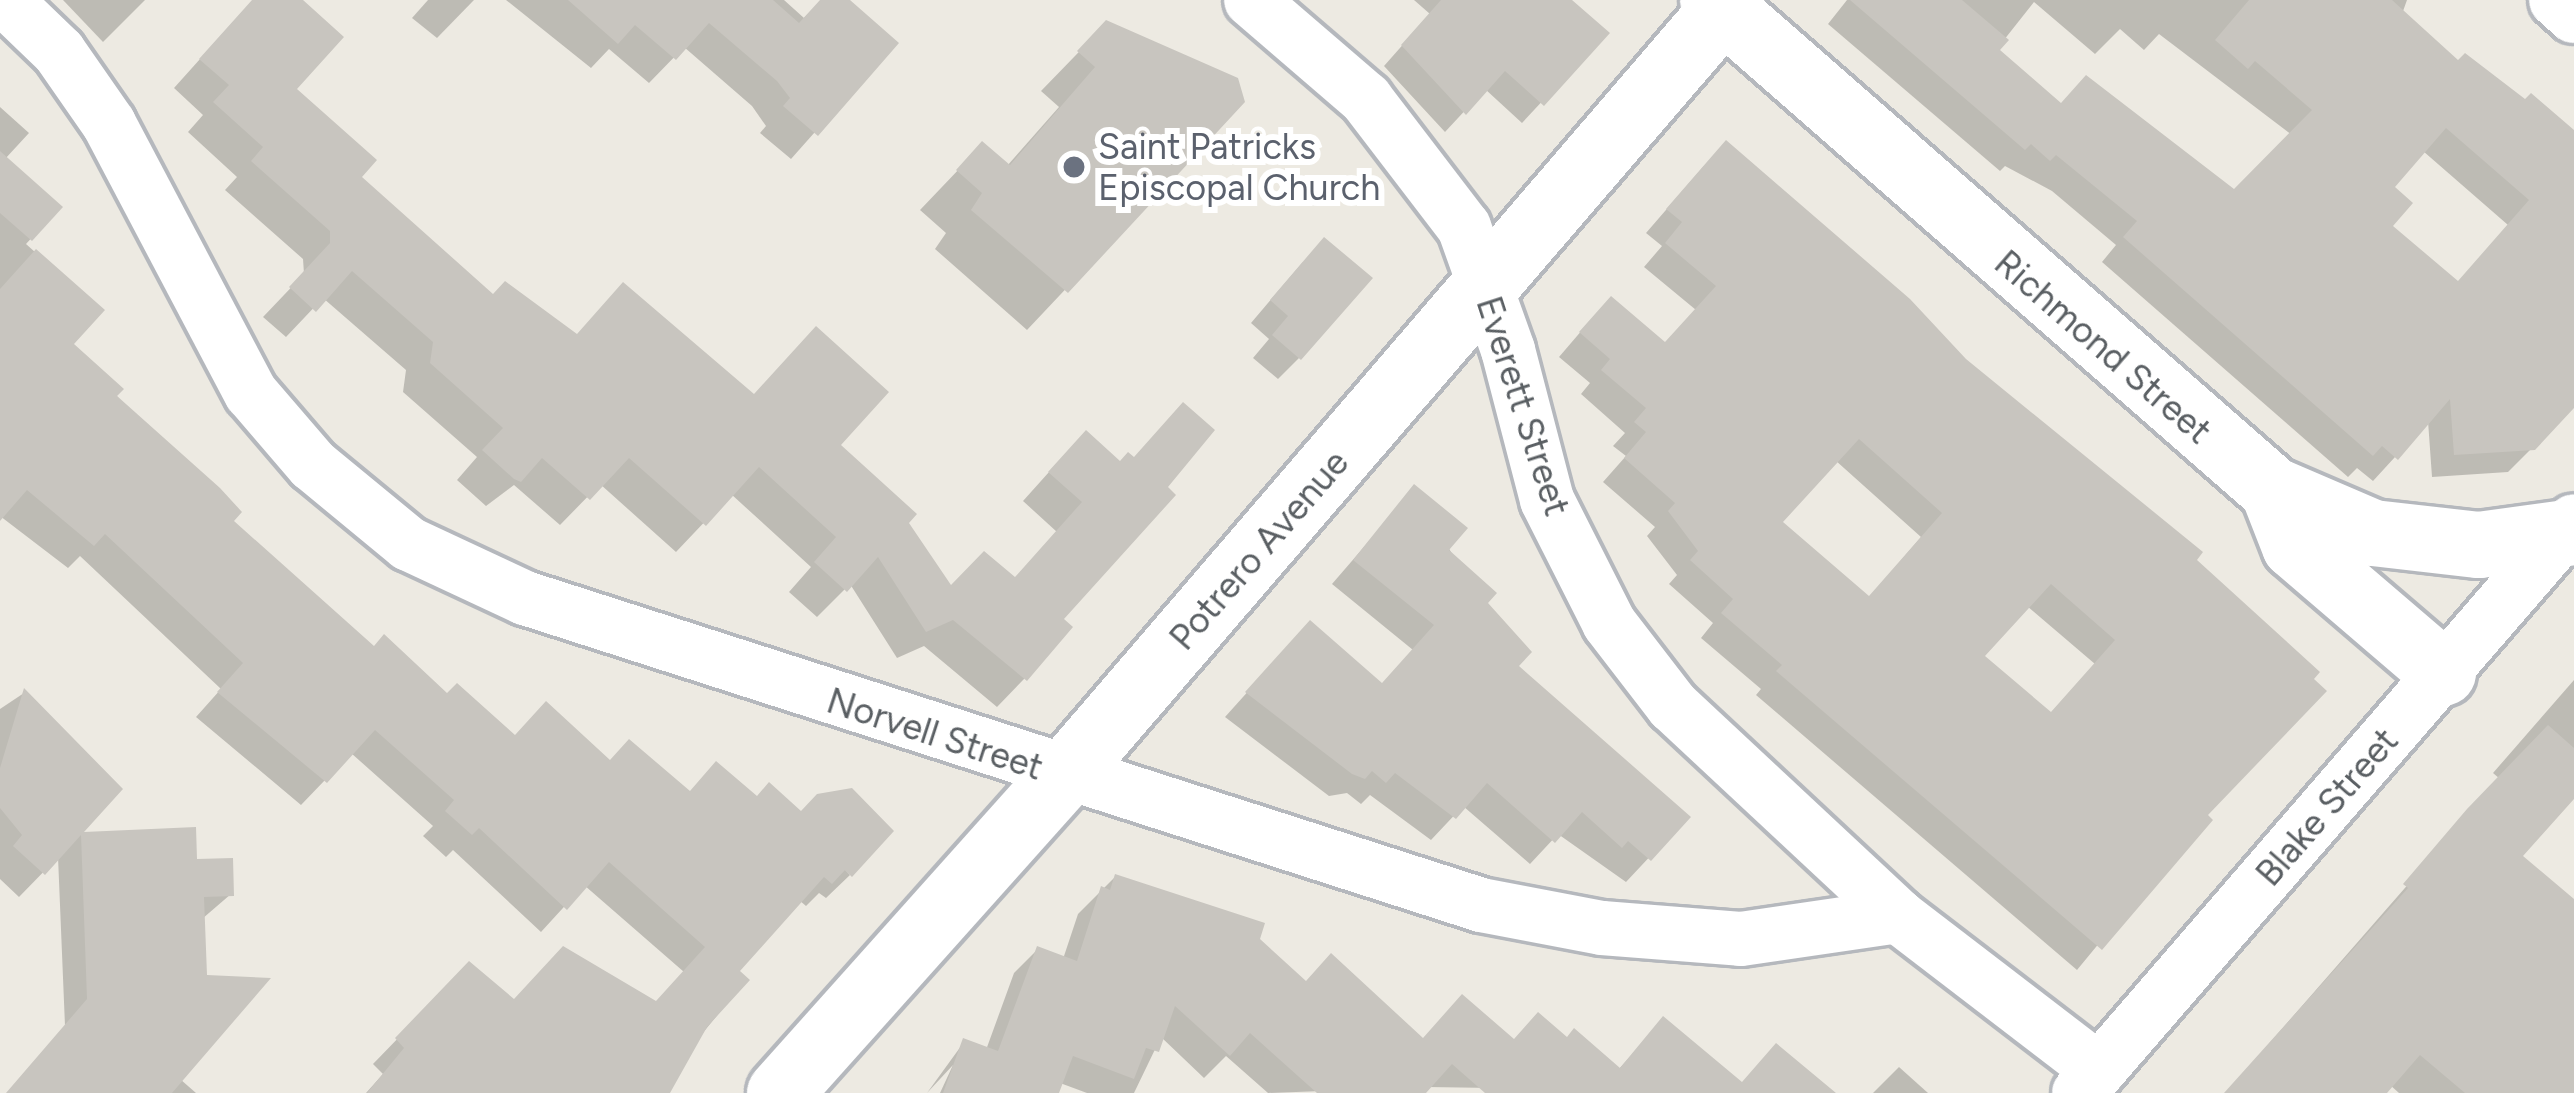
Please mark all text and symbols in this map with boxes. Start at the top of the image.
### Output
place label: Saint Patricks Episcopal Church [1098,124,1380,209]
marker: Saint Patricks Episcopal Church [1061,154,1087,180]
street label: Richmond Street [1986,241,2220,453]
street label: Everett Street [1467,291,1579,521]
street label: Potrero Avenue [1161,441,1357,659]
street label: Norvell Street [822,679,1048,789]
street label: Blake Street [2247,719,2407,895]

